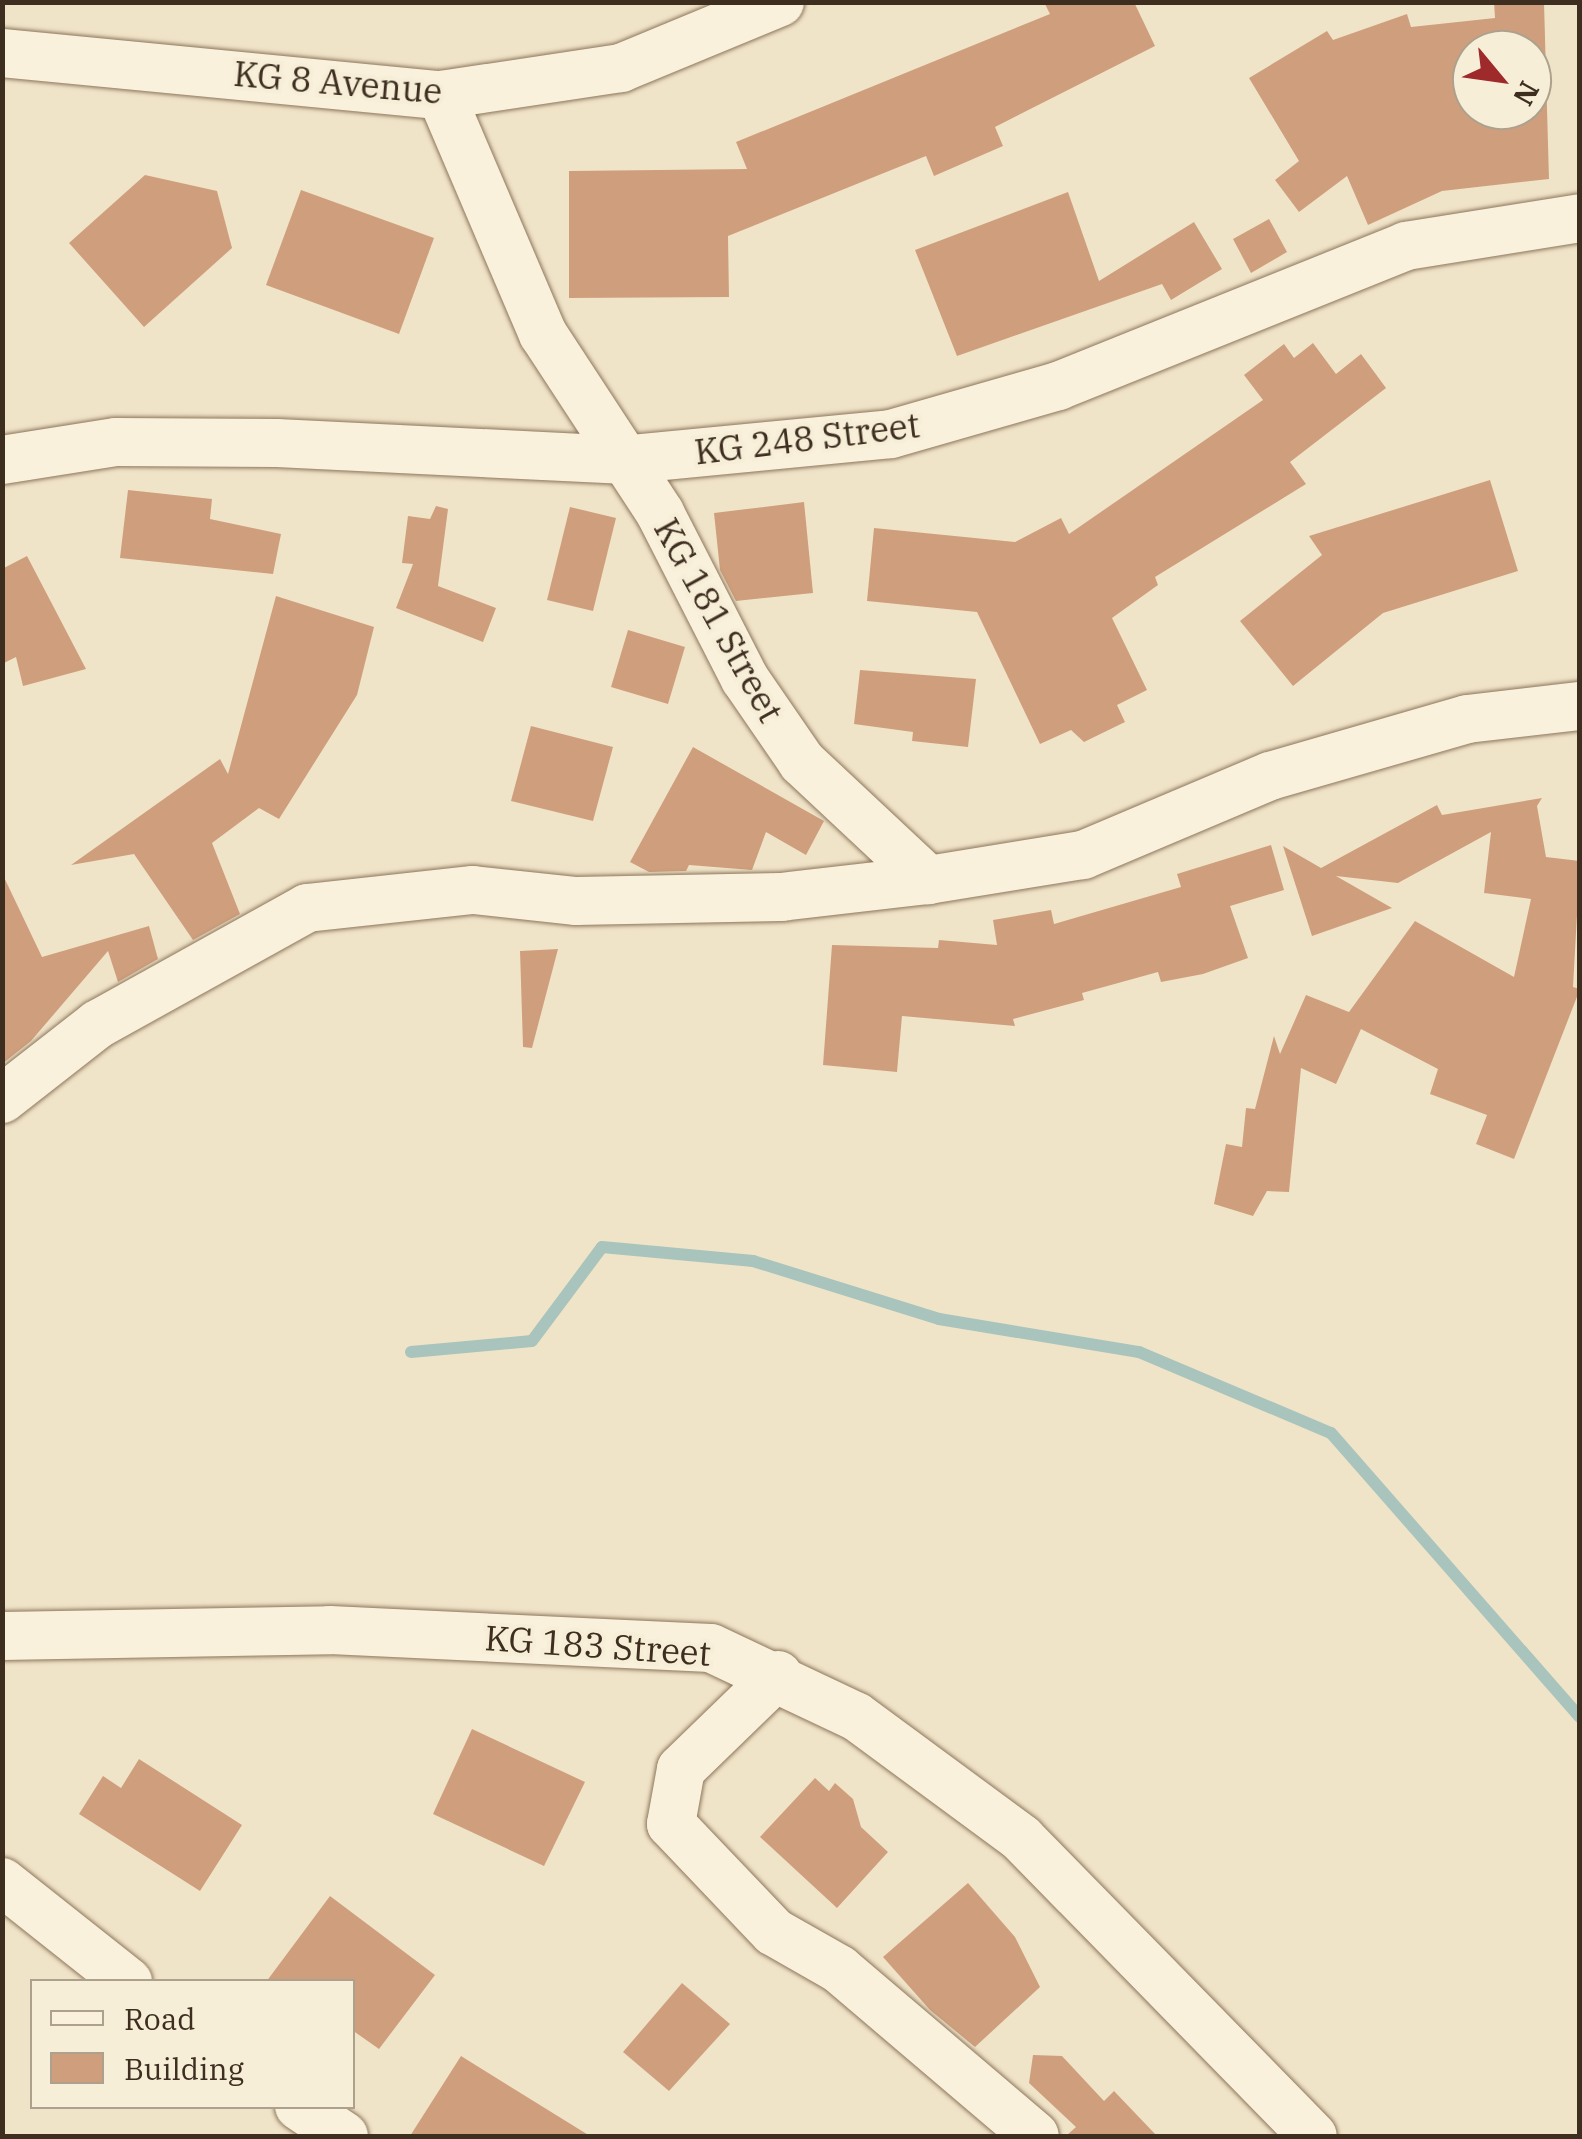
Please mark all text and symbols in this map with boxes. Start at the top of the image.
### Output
north arrow [1452,30,1552,130]
street label: KG 8 Avenue [232,52,444,112]
text: N [1505,75,1548,112]
street label: KG 248 Street [692,403,922,473]
street label: KG 181 Street [646,511,792,729]
street label: KG 183 Street [483,1616,713,1674]
legend [30,1979,355,2109]
text: Road [124,1999,196,2038]
text: Building [124,2049,244,2088]

